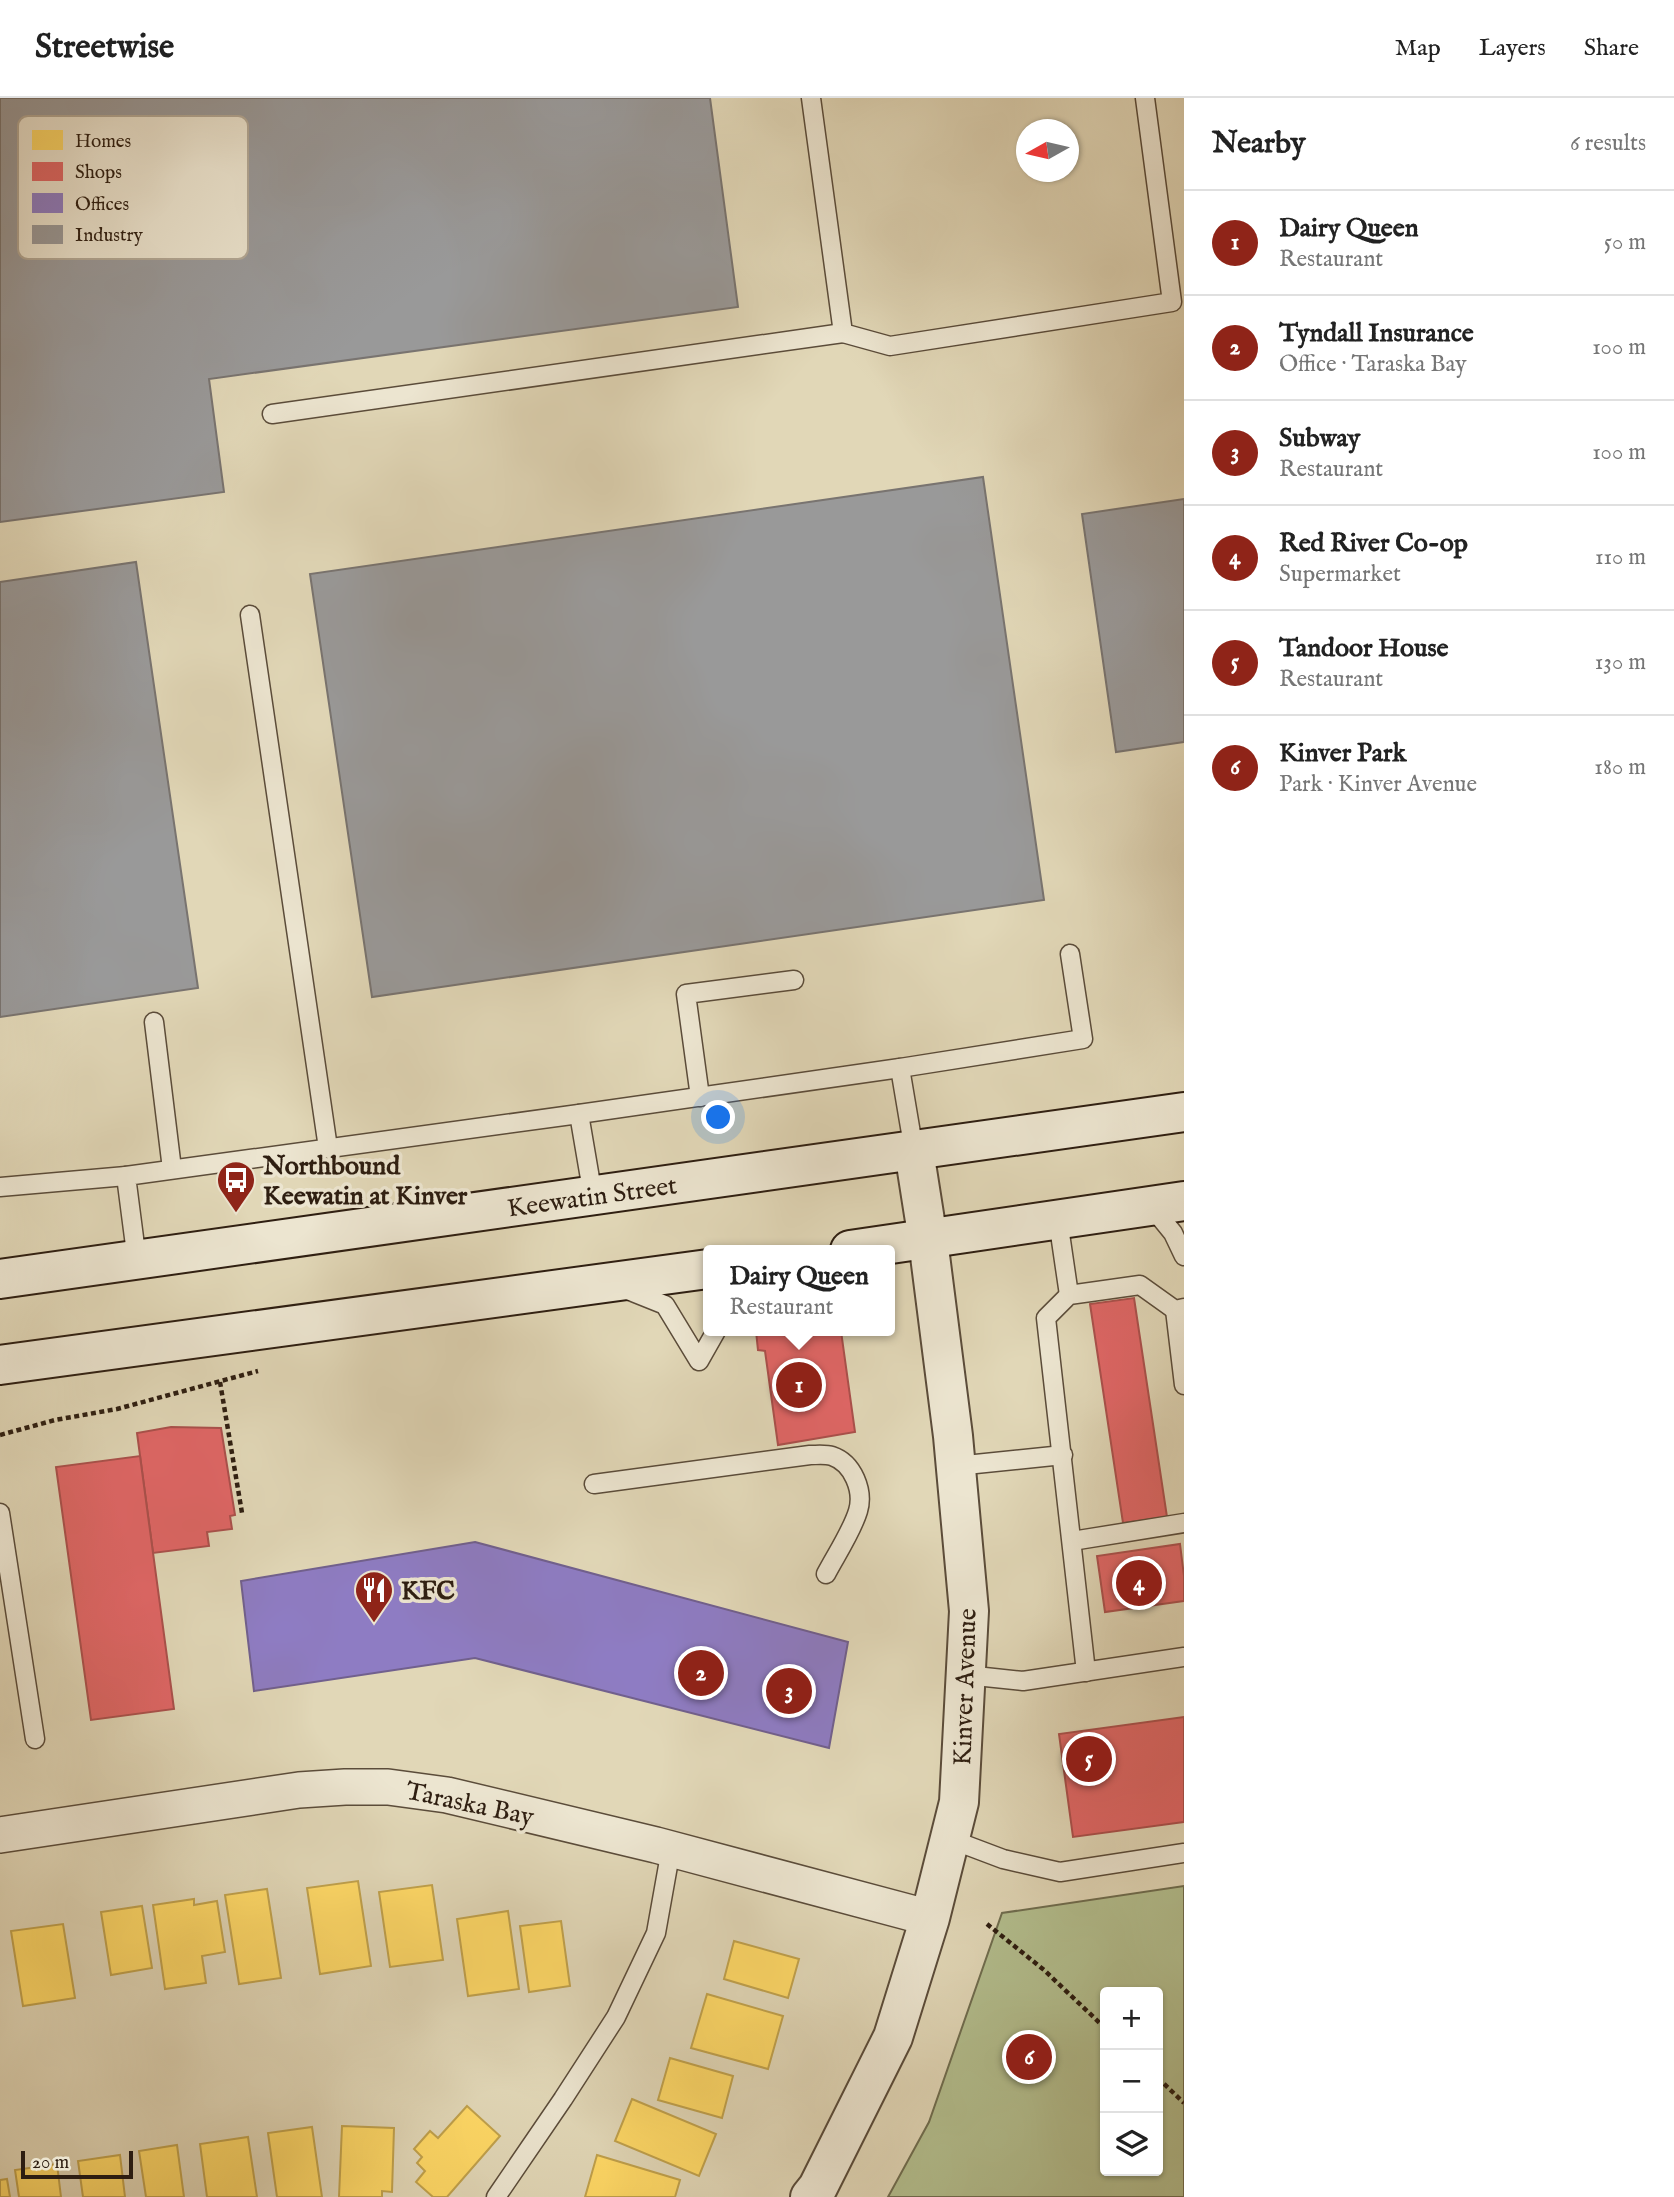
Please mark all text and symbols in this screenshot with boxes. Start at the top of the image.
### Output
text: Streetwise [35,27,174,69]
text: Map [1395,33,1441,64]
text: Layers [1479,33,1546,64]
text: Share [1584,33,1639,64]
legend [18,116,248,259]
north arrow [1016,119,1079,182]
text: Nearby [1212,125,1305,163]
text: 6 results [1570,129,1646,158]
text: Homes [75,130,131,154]
text: Shops [75,161,122,185]
text: Offices [75,193,129,217]
text: Dairy Queen [1279,212,1419,245]
text: Industry [75,224,143,248]
text: 1 [1231,228,1239,257]
text: 50 m [1604,228,1646,257]
text: Restaurant [1279,245,1383,274]
text: Tyndall Insurance [1279,317,1474,350]
text: 2 [1230,333,1240,362]
text: 100 m [1592,333,1646,362]
text: Office · Taraska Bay [1279,350,1467,379]
text: Subway [1279,422,1360,455]
text: 3 [1231,438,1239,467]
text: 100 m [1592,438,1646,467]
text: Restaurant [1279,455,1383,484]
text: Red River Co-op [1279,527,1468,560]
text: 4 [1229,543,1241,572]
text: 110 m [1595,543,1646,572]
text: Supermarket [1279,560,1401,589]
text: Tandoor House [1279,632,1448,665]
text: 5 [1231,648,1239,677]
text: 130 m [1595,648,1646,677]
text: Restaurant [1279,665,1383,694]
text: Kinver Park [1279,737,1406,770]
text: 6 [1230,753,1240,782]
text: 180 m [1594,753,1646,782]
text: Park · Kinver Avenue [1279,770,1477,799]
your location [701,1100,735,1134]
place label: Northbound Keewatin at Kinver [262,1150,468,1213]
bus stop icon: Northbound Keewatin at Kinver [215,1159,257,1214]
street label: Keewatin Street [505,1169,679,1226]
popup [703,1245,895,1336]
text: Dairy Queen [729,1260,869,1293]
text: Restaurant [729,1293,833,1322]
pin: 1 [776,1359,822,1411]
pin: 4 [1116,1557,1162,1609]
restaurant icon: KFC [353,1569,395,1624]
place label: KFC [401,1575,455,1608]
street label: Kinver Avenue [946,1608,985,1766]
pin: 2 [678,1647,724,1699]
pin: 3 [766,1665,812,1717]
pin: 5 [1066,1733,1112,1785]
street label: Taraska Bay [403,1775,537,1834]
map controls [1100,1987,1163,2176]
button: + [1100,1987,1163,2050]
pin: 6 [1006,2031,1052,2083]
button: − [1100,2050,1163,2113]
button: layers [1100,2113,1163,2176]
scale bar [21,2148,133,2180]
text: 20 m [32,2151,69,2175]

